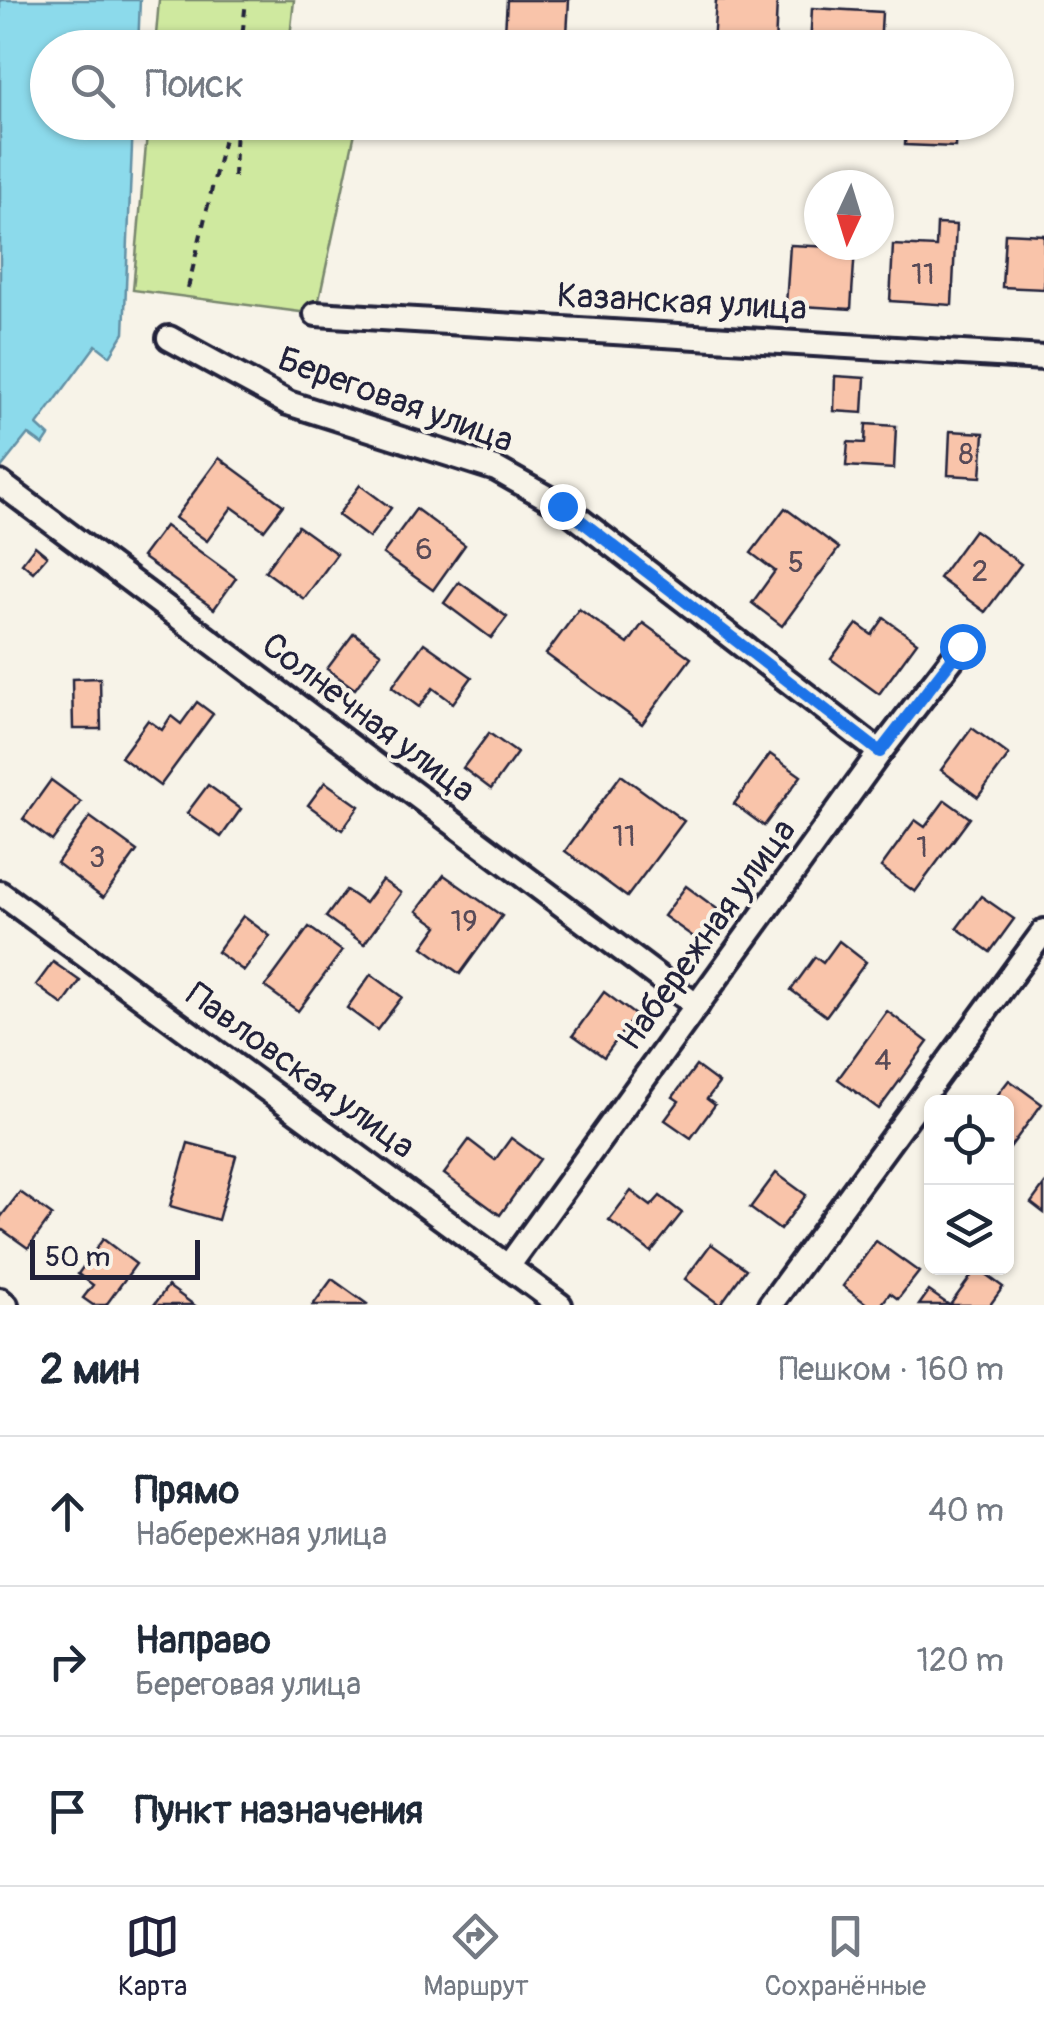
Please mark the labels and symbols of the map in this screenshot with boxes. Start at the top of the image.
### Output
north arrow [804,170,894,260]
house number: 11 [911,256,935,293]
street label: Казанская улица [556,273,808,331]
street label: Береговая улица [272,337,519,463]
house number: 8 [958,436,974,473]
route end [540,484,586,530]
house number: 6 [415,531,433,568]
house number: 5 [788,544,804,581]
house number: 2 [972,553,988,590]
street label: Солнечная улица [253,623,484,812]
route start [940,624,986,670]
street label: Набережная улица [608,810,806,1059]
house number: 11 [612,818,636,855]
house number: 1 [916,829,928,866]
house number: 3 [89,839,105,876]
house number: 19 [450,903,478,940]
street label: Павловская улица [177,973,423,1169]
house number: 4 [874,1042,892,1079]
scale bar [30,1235,200,1280]

